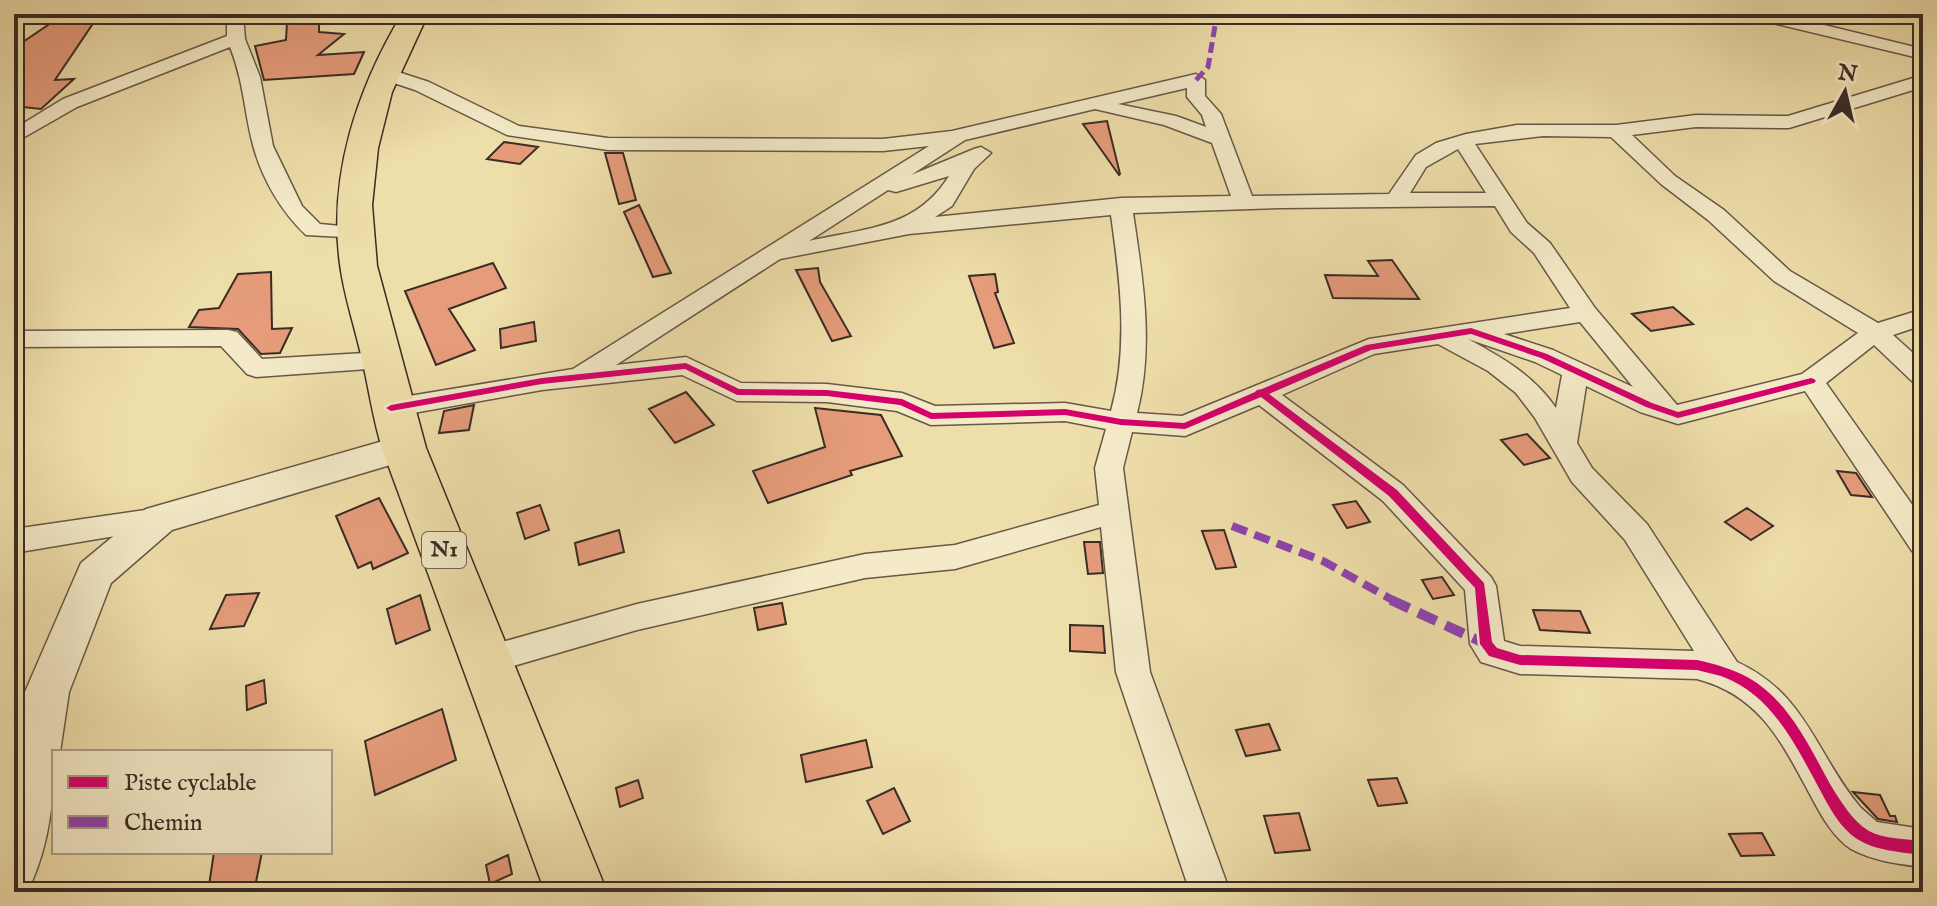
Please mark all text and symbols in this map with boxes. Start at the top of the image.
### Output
north arrow [1805,52,1885,132]
text: N [1835,59,1859,89]
road number: N1 [422,532,466,568]
legend [52,750,332,854]
text: Piste cyclable [124,768,256,799]
text: Chemin [124,808,203,839]

